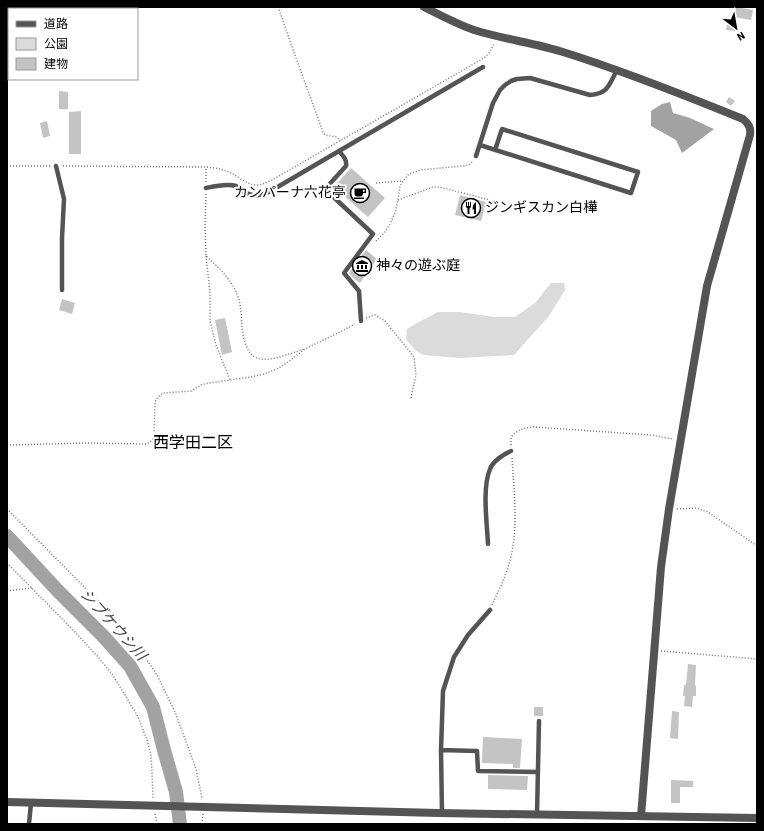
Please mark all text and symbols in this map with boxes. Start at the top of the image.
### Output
legend [8,8,138,80]
north arrow [716,8,756,48]
text: 道路 [44,16,68,33]
text: N [734,28,748,44]
text: 公園 [44,36,68,53]
text: 建物 [44,56,68,73]
cafe icon: カンパーナ六花亭 [349,182,371,204]
place label: カンパーナ六花亭 [234,183,346,203]
restaurant icon: ジンギスカン白樺 [460,197,482,219]
place label: ジンギスカン白樺 [485,198,597,218]
museum icon: 神々の遊ぶ庭 [351,255,373,277]
place label: 神々の遊ぶ庭 [376,256,460,276]
district label: 西学田二区 [153,432,233,454]
water label: シブケウシ川 [75,585,152,667]

